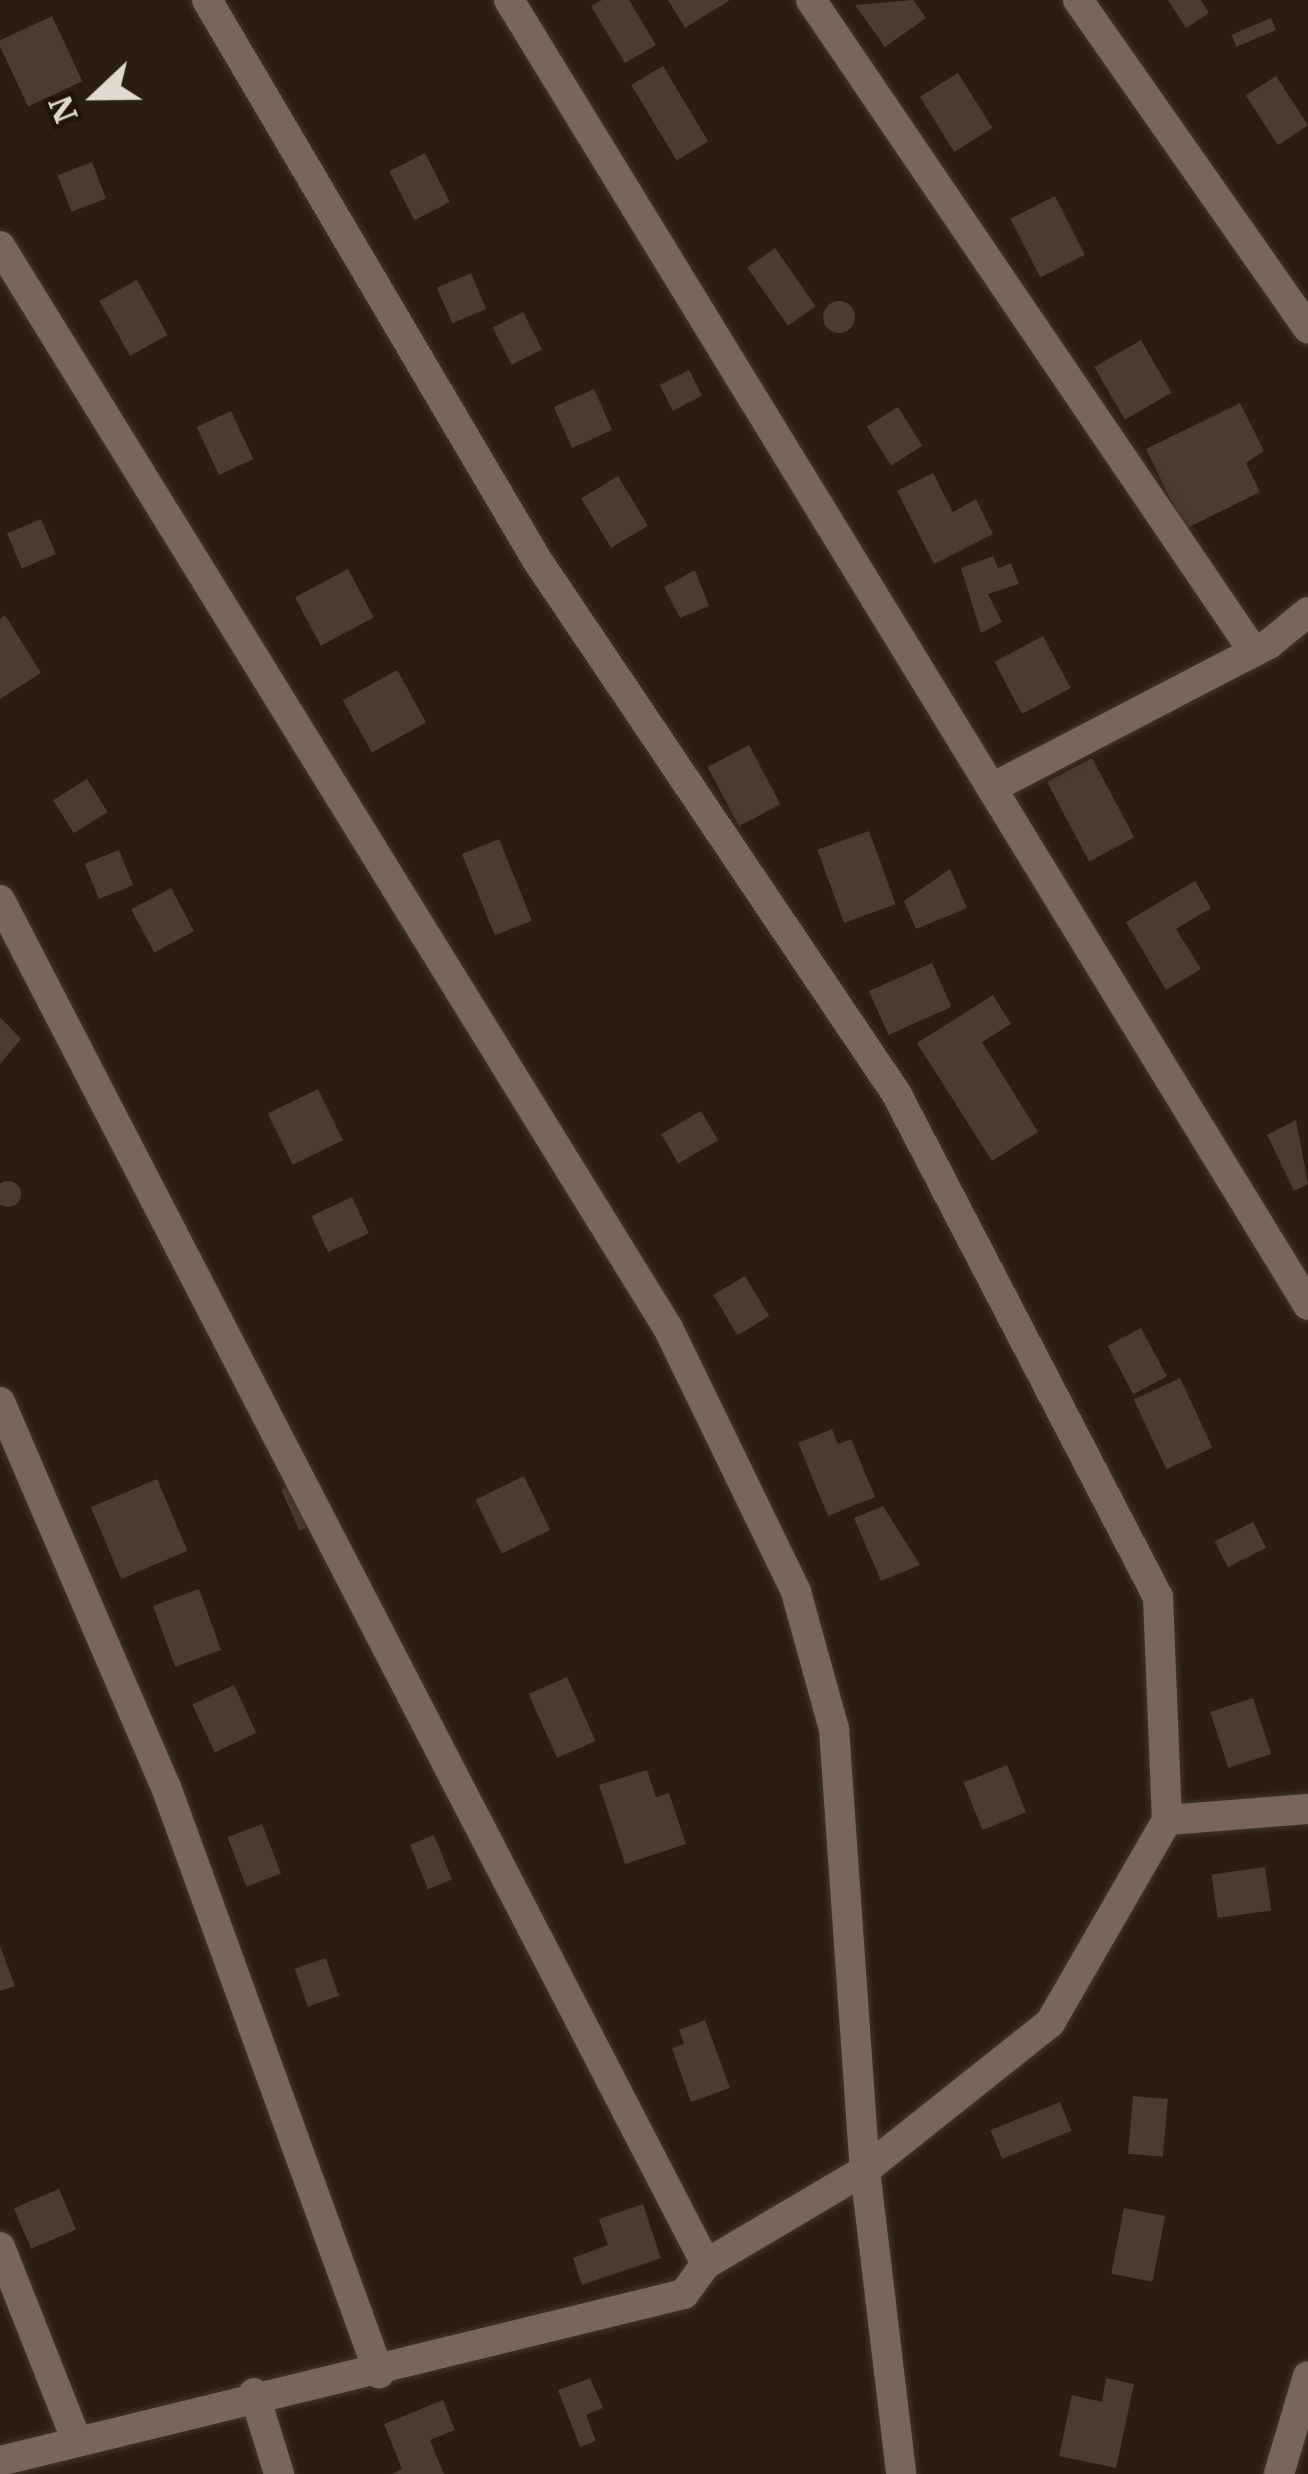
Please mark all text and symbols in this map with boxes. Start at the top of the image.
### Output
north arrow [36,36,156,156]
text: N [37,90,87,130]

